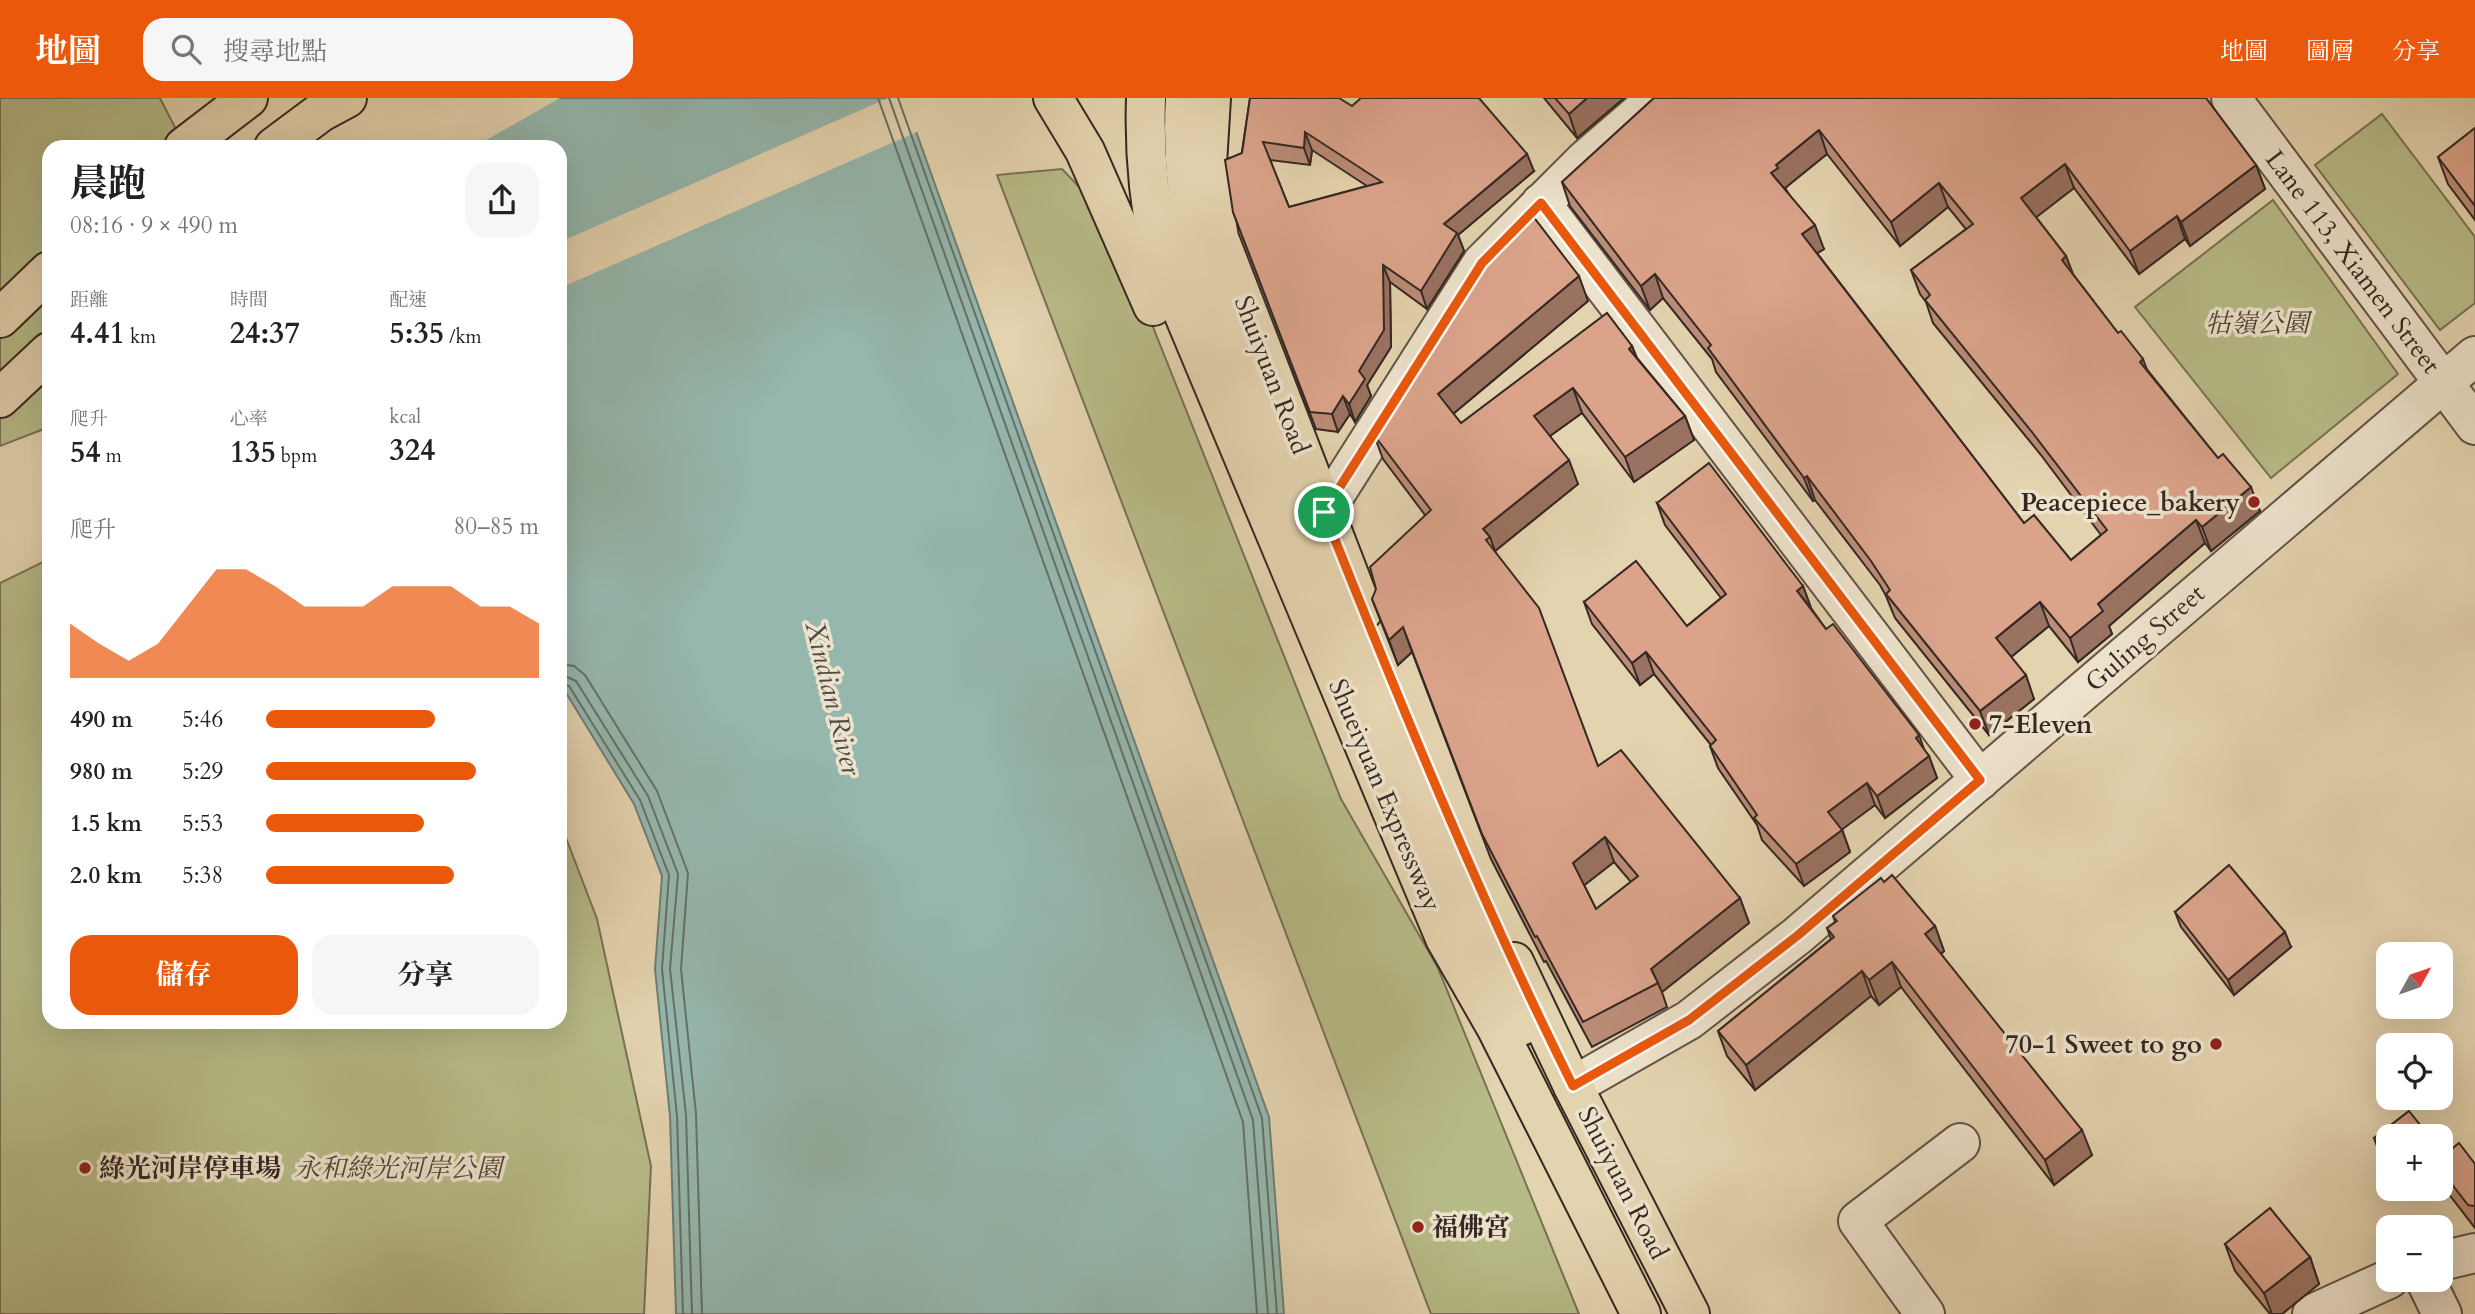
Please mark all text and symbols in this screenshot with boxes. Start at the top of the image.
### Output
search box [143,18,633,81]
text: 地圖 [35,29,101,74]
icon: search [167,30,205,68]
text: 搜尋地點 [223,34,327,69]
text: 地圖 [2220,35,2268,68]
text: 圖層 [2306,35,2354,68]
text: 分享 [2392,35,2440,68]
street label: Lane 113, Xiamen Street [2257,143,2449,381]
text: 晨跑 [70,158,146,210]
button: share [465,163,539,237]
text: 08:16 · 9 × 490 m [70,210,238,241]
text: 距離 [70,287,108,313]
text: 時間 [230,287,268,313]
text: 配速 [389,287,427,313]
street label: Shuiyuan Road [1226,291,1318,459]
park label: 牯嶺公園 [2205,306,2313,341]
text: 4.41 [70,313,125,354]
text: 24:37 [230,313,300,354]
text: 5:35 [389,313,444,354]
text: km [125,324,156,350]
text: /km [444,324,482,350]
text: kcal [389,404,421,430]
text: 爬升 [70,406,108,432]
text: 心率 [230,406,268,432]
text: 324 [389,430,435,471]
text: 54 [70,432,101,473]
text: 135 [230,432,276,473]
text: m [101,443,122,469]
text: bpm [276,443,317,469]
pin [1294,482,1354,542]
place label: Peacepiece_bakery [2021,485,2240,520]
icon: arrive [1305,493,1343,531]
marker: Peacepiece_bakery [2246,494,2262,510]
text: 80–85 m [454,511,539,542]
text: 爬升 [70,514,116,545]
street label: Guling Street [2078,576,2212,700]
water label: Xindian River [795,617,871,780]
street label: Shueiyuan Expressway [1320,674,1450,917]
text: 490 m [70,704,133,735]
text: 5:46 [182,704,223,735]
place label: 7-Eleven [1989,707,2093,742]
marker: 7-Eleven [1967,716,1983,732]
text: 980 m [70,756,133,787]
text: 5:29 [182,756,223,787]
text: 1.5 km [70,808,142,839]
text: 5:53 [182,808,223,839]
text: 2.0 km [70,860,142,891]
text: 5:38 [182,860,223,891]
button: 儲存 [70,935,298,1015]
button: 分享 [312,935,539,1015]
north arrow [2376,942,2454,1018]
map controls [2376,942,2453,1292]
place label: 70-1 Sweet to go [2005,1027,2202,1062]
button: locate [2376,1033,2453,1110]
marker: 70-1 Sweet to go [2208,1036,2224,1052]
street label: Shuiyuan Road [1569,1101,1677,1265]
button: + [2376,1124,2453,1201]
place label: 綠光河岸停車場 [99,1151,281,1186]
park label: 永和綠光河岸公園 [294,1151,506,1186]
marker: 綠光河岸停車場 [77,1160,93,1176]
place label: 福佛宮 [1432,1210,1510,1245]
button: − [2376,1215,2453,1292]
marker: 福佛宮 [1410,1219,1426,1235]

